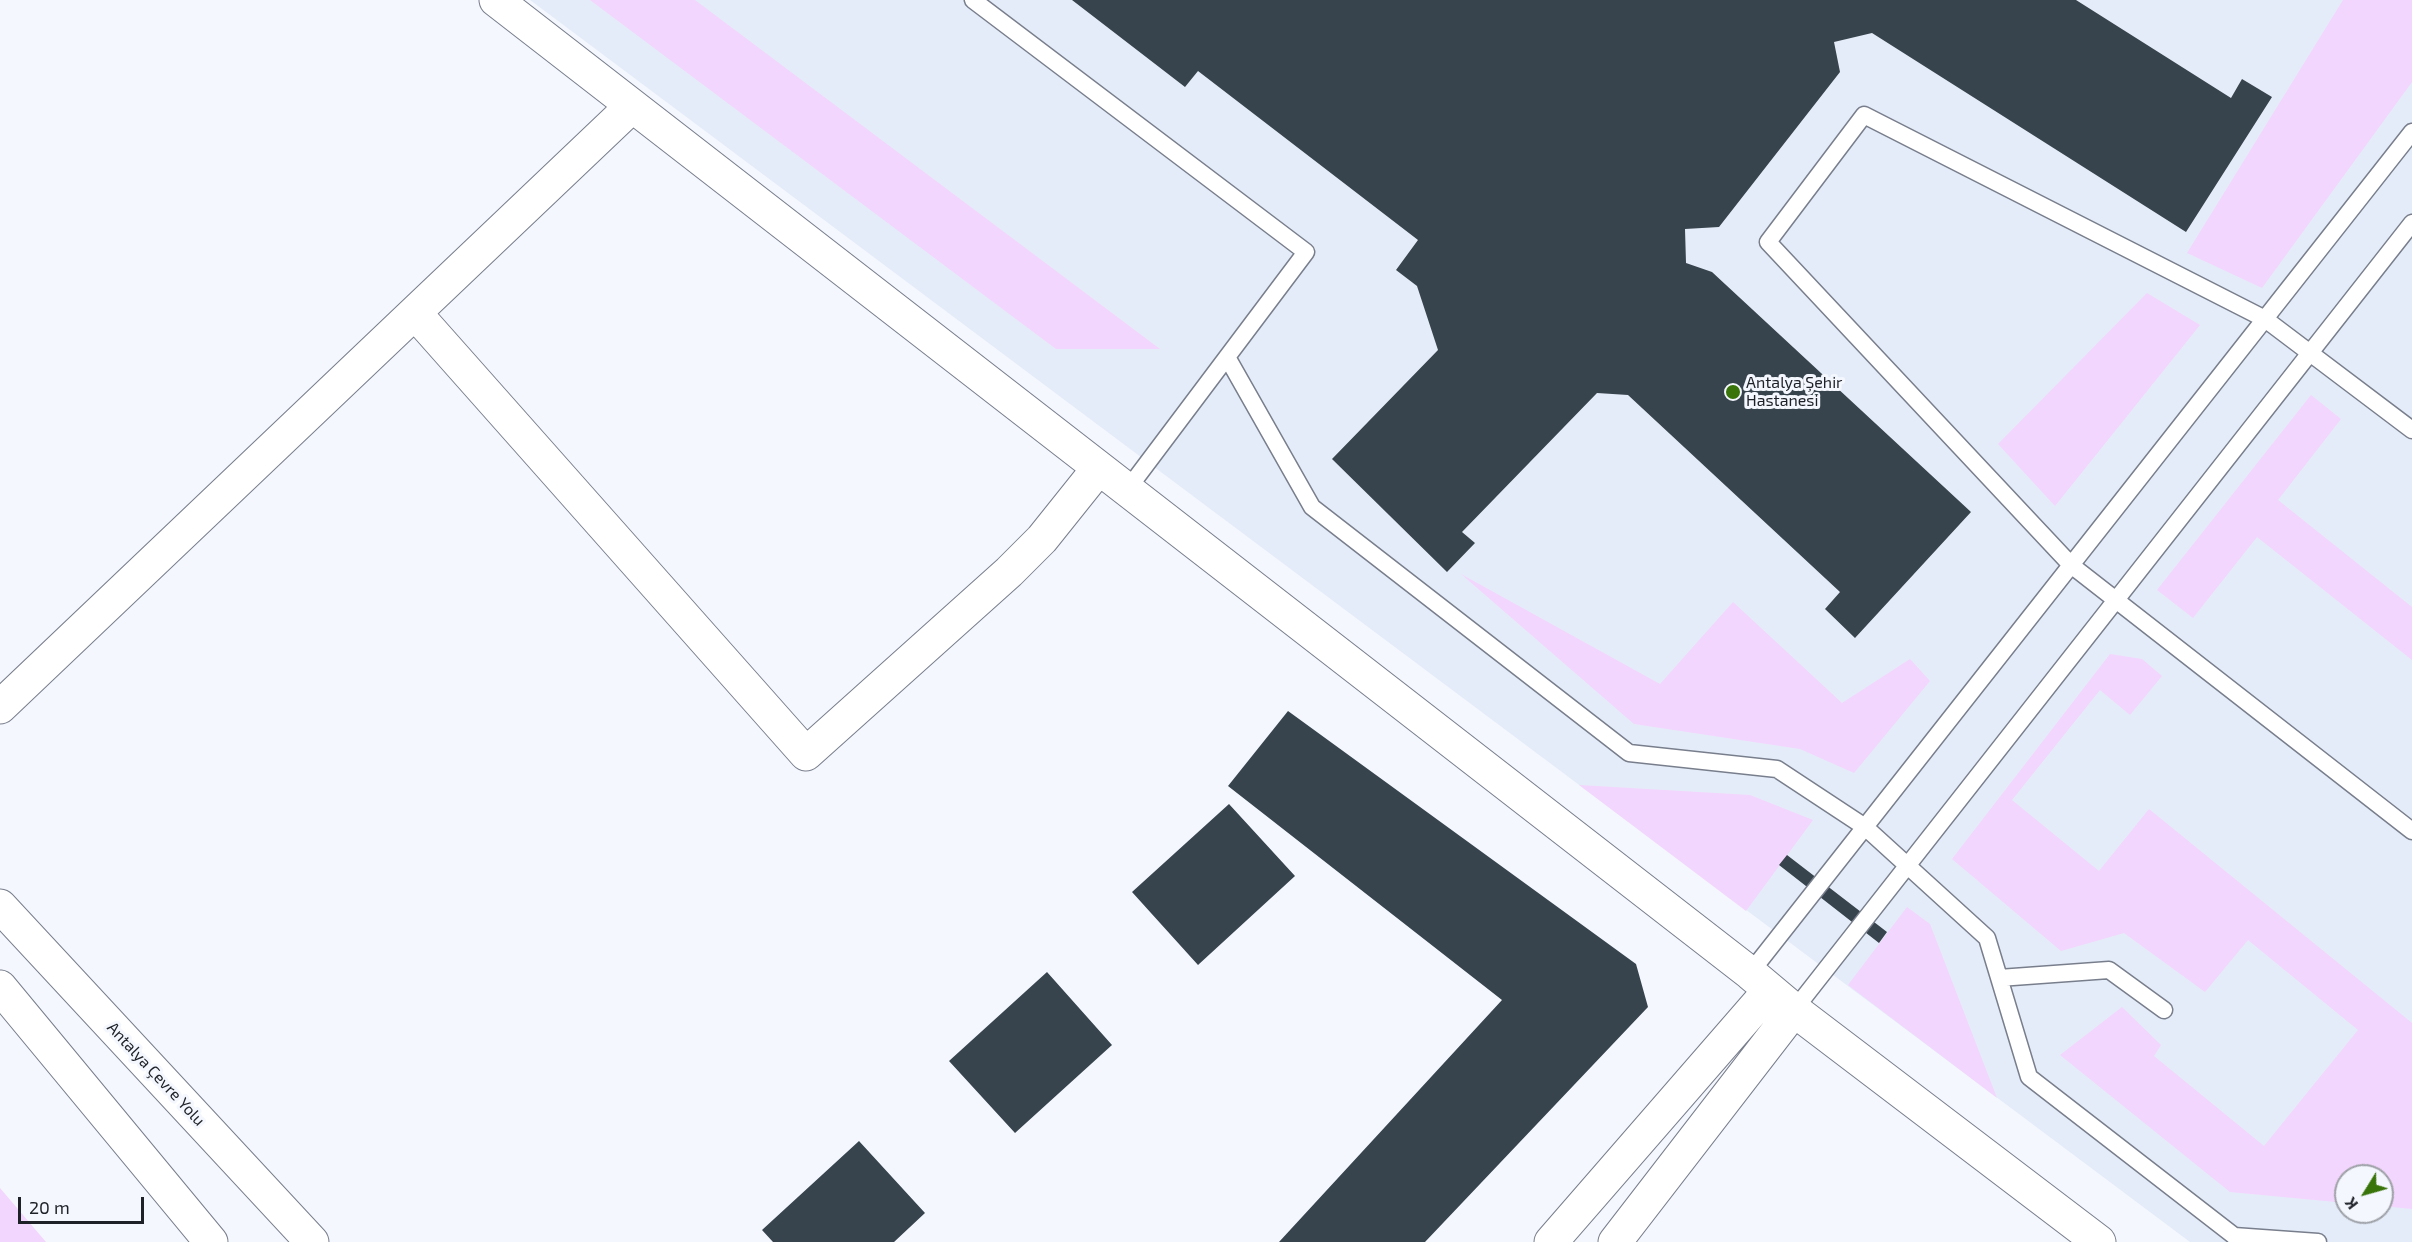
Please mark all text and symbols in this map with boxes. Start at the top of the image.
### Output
place label: Antalya Şehir Hastanesi [1746,373,1843,411]
marker: Antalya Şehir Hastanesi [1724,383,1742,401]
street label: Antalya Çevre Yolu [103,1018,209,1130]
north arrow [2334,1164,2394,1224]
scale bar [21,1185,147,1223]
text: K [2340,1194,2361,1214]
text: 20 m [29,1196,70,1218]

